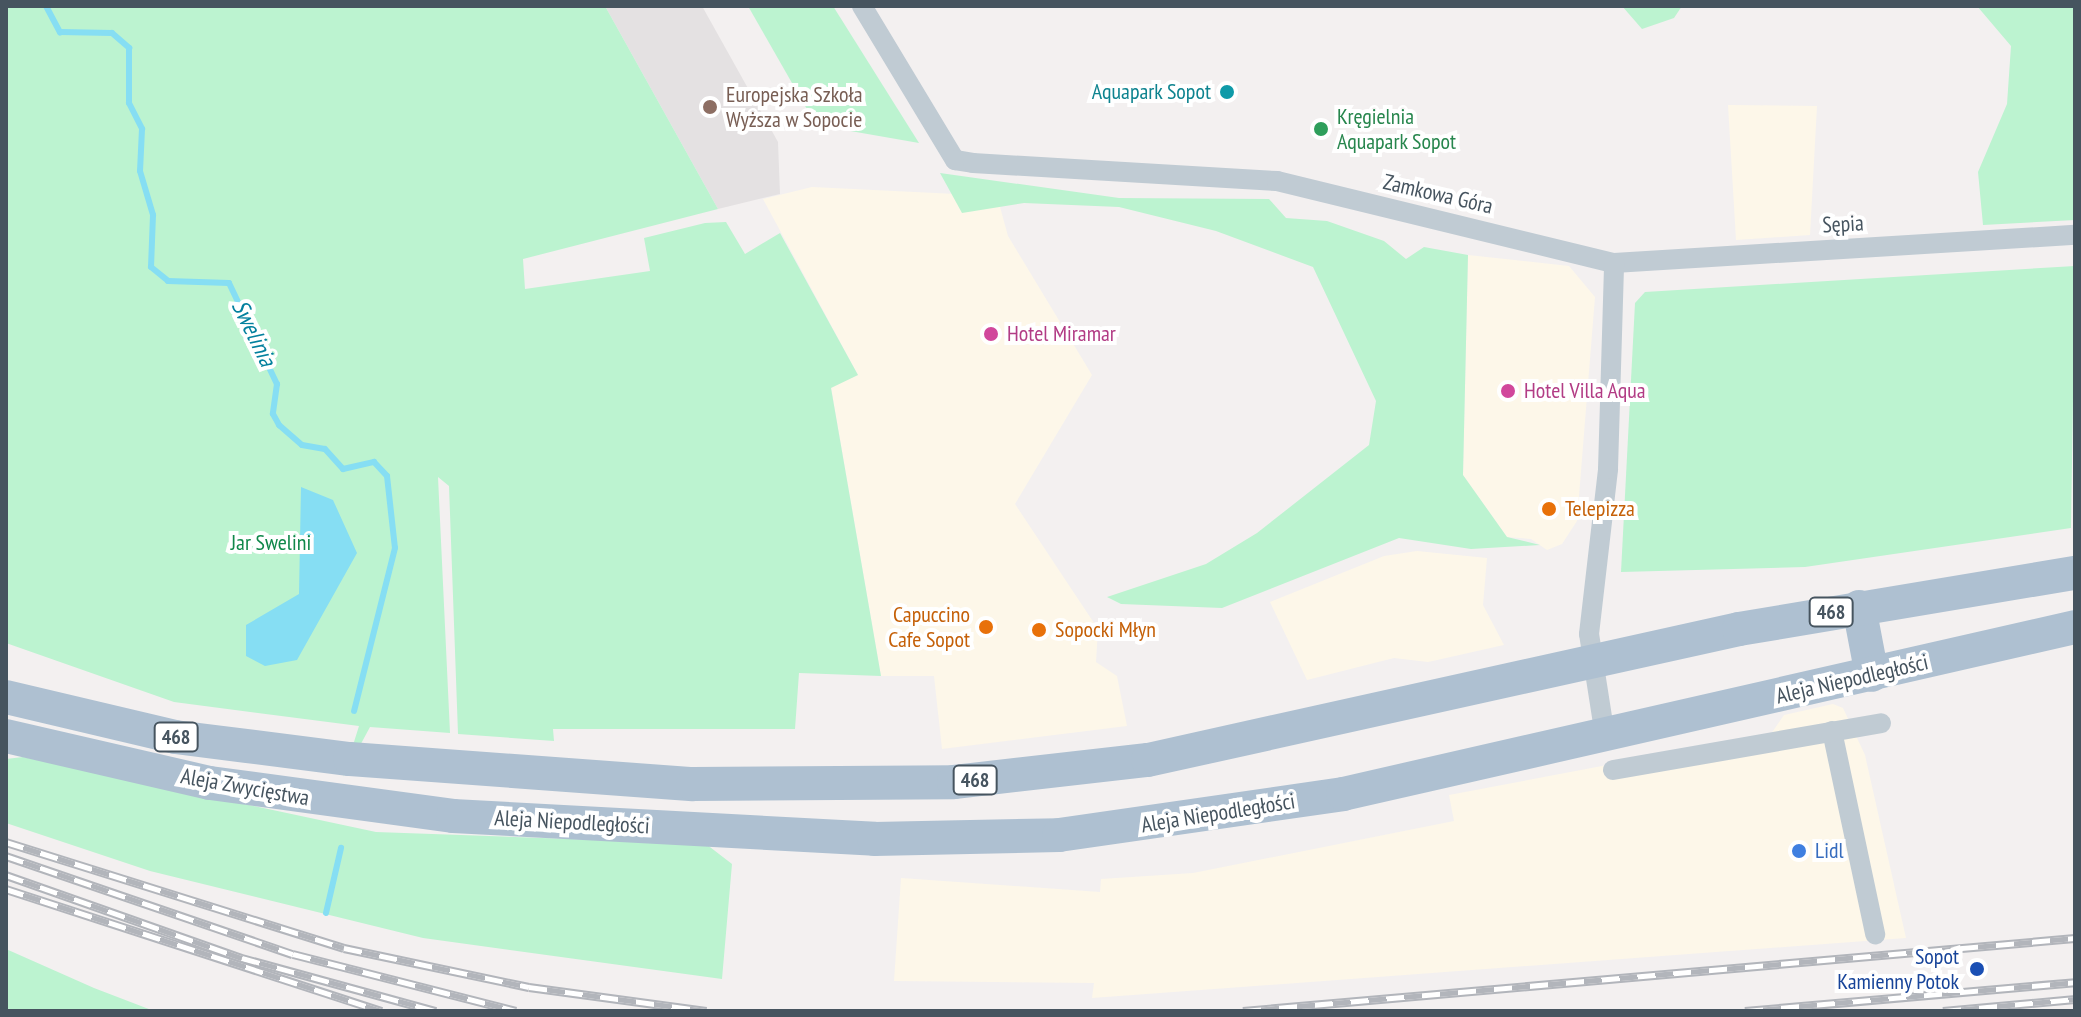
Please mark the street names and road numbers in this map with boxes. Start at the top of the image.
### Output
street label: Zamkowa Góra [1381,169,1495,219]
street label: Sępia [1822,210,1864,238]
road number: 468 [1807,596,1855,628]
street label: Aleja Niepodległości [1773,649,1931,709]
road number: 468 [152,721,200,753]
street label: Aleja Zwycięstwa [179,763,311,811]
road number: 468 [951,764,999,796]
street label: Aleja Niepodległości [1139,788,1297,838]
street label: Aleja Niepodległości [494,805,650,839]

